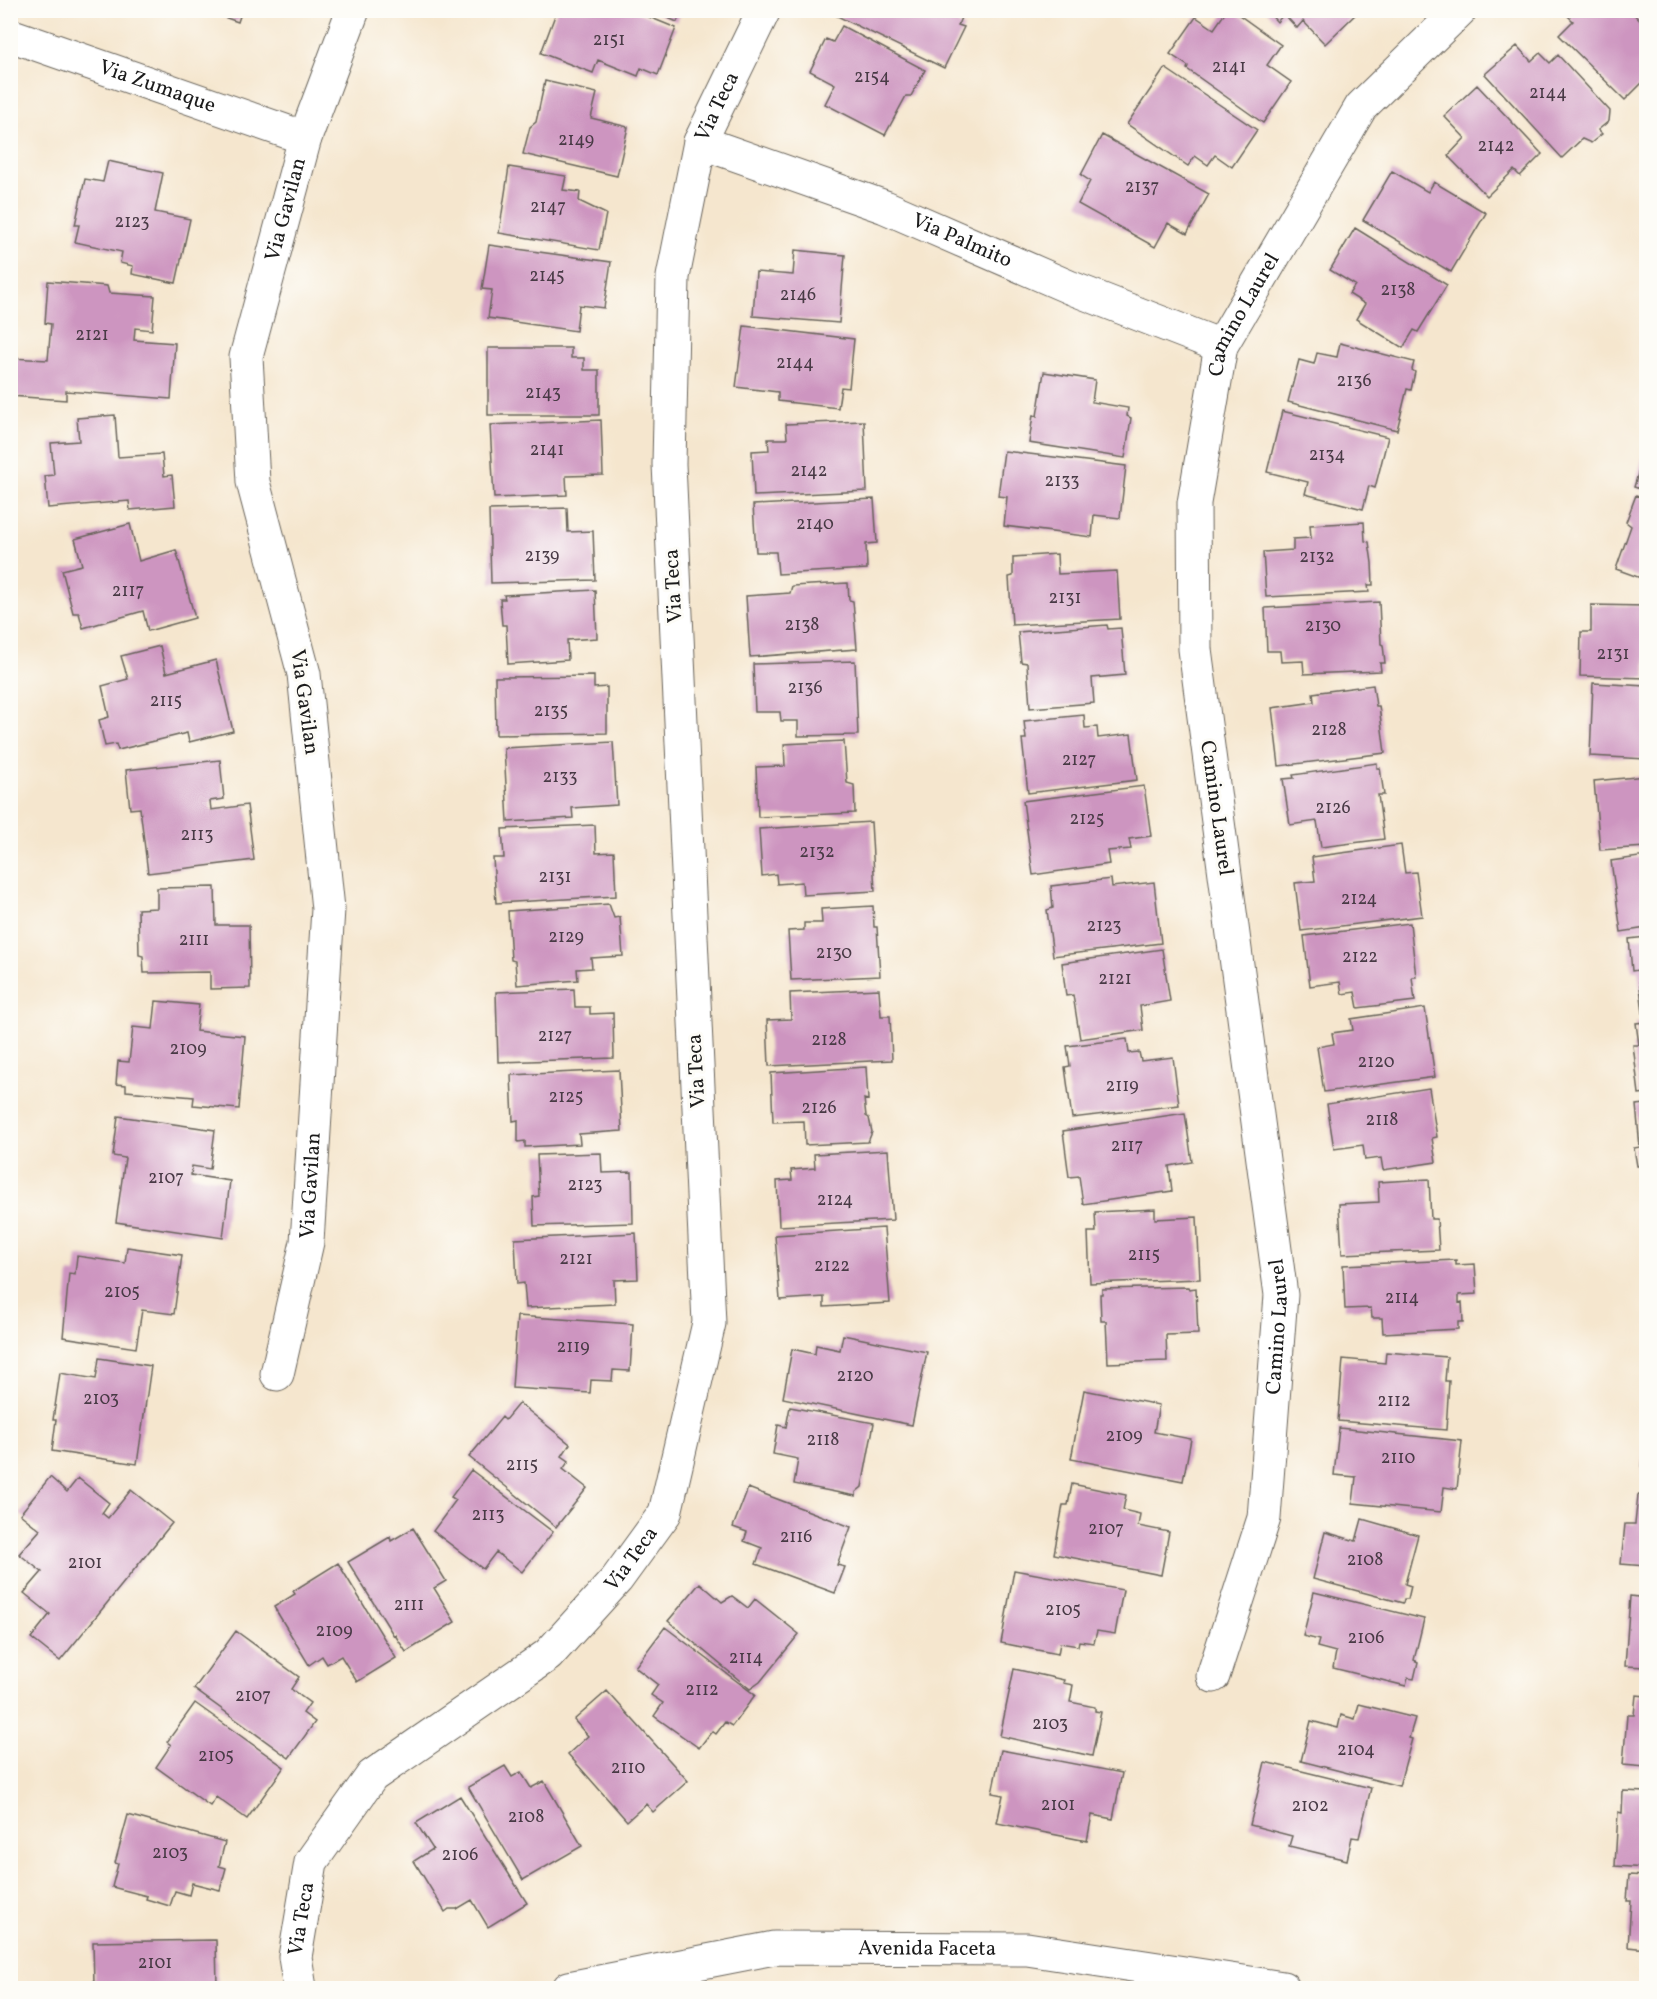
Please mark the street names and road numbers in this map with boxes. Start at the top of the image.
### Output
street label: Via Zumaque [95,53,220,120]
street label: Via Teca [688,67,746,146]
street label: Via Gavilan [258,154,314,264]
street label: Via Palmito [907,206,1017,275]
street label: Camino Laurel [1201,248,1287,379]
street label: Via Teca [658,548,690,624]
street label: Via Gavilan [282,647,326,757]
street label: Camino Laurel [1192,739,1240,877]
street label: Via Teca [681,1033,713,1109]
street label: Via Gavilan [293,1132,328,1239]
street label: Camino Laurel [1259,1257,1295,1396]
street label: Via Teca [598,1521,665,1598]
street label: Via Teca [281,1880,322,1958]
street label: Avenida Faceta [858,1934,996,1963]

